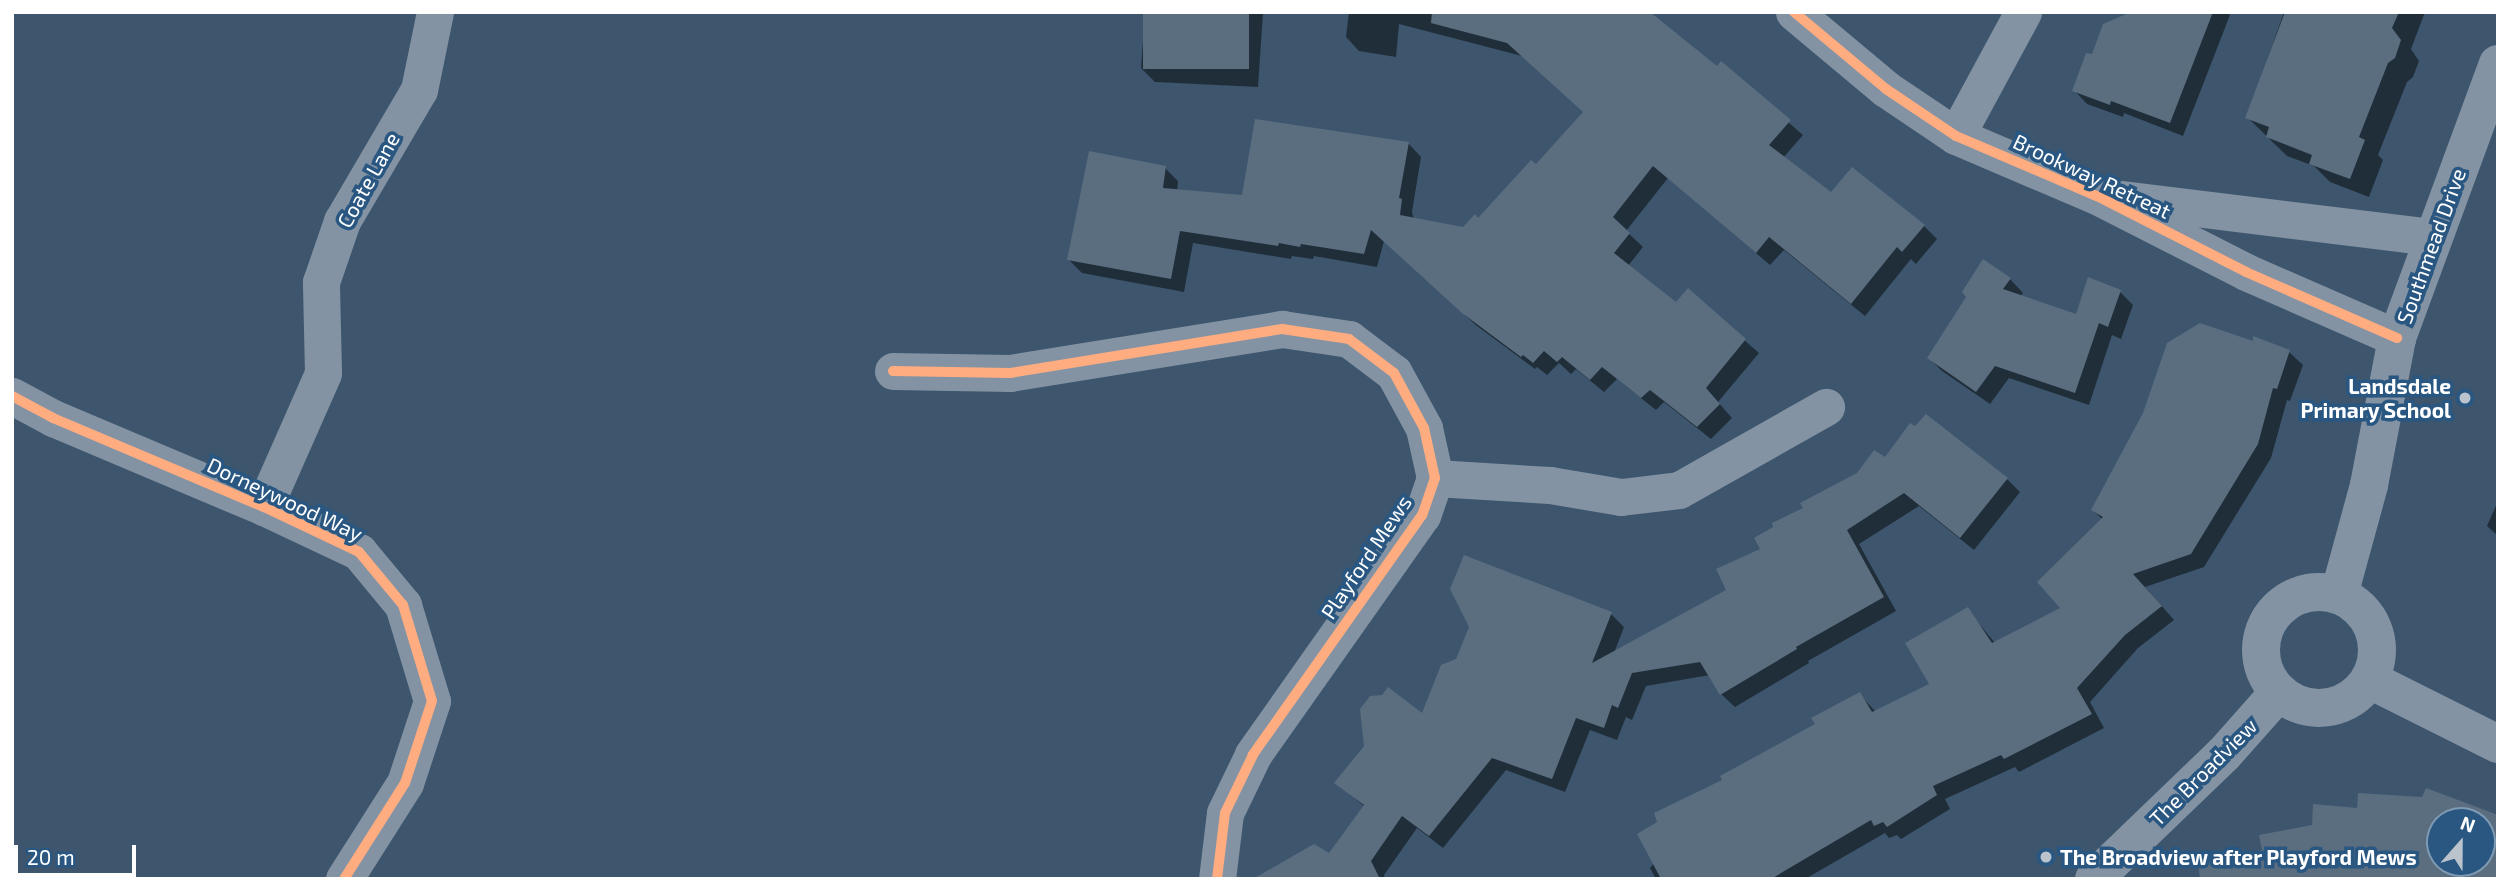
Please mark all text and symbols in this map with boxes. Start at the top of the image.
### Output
street label: Coate Lane [331,128,405,232]
street label: Brookway Retreat [2009,128,2175,224]
street label: Southmead Drive [2391,165,2471,327]
place label: Landsdale Primary School [2300,373,2451,423]
marker: Landsdale Primary School [2457,390,2473,406]
street label: Dorneywood Way [203,452,367,546]
street label: Playford Mews [1315,490,1417,624]
street label: The Broadview [2144,713,2262,831]
north arrow [2426,807,2496,877]
text: N [2457,811,2479,837]
scale bar [18,832,140,876]
text: 20 m [27,844,75,869]
place label: The Broadview after Playford Mews [2060,844,2417,870]
marker: The Broadview after Playford Mews [2038,849,2054,865]

